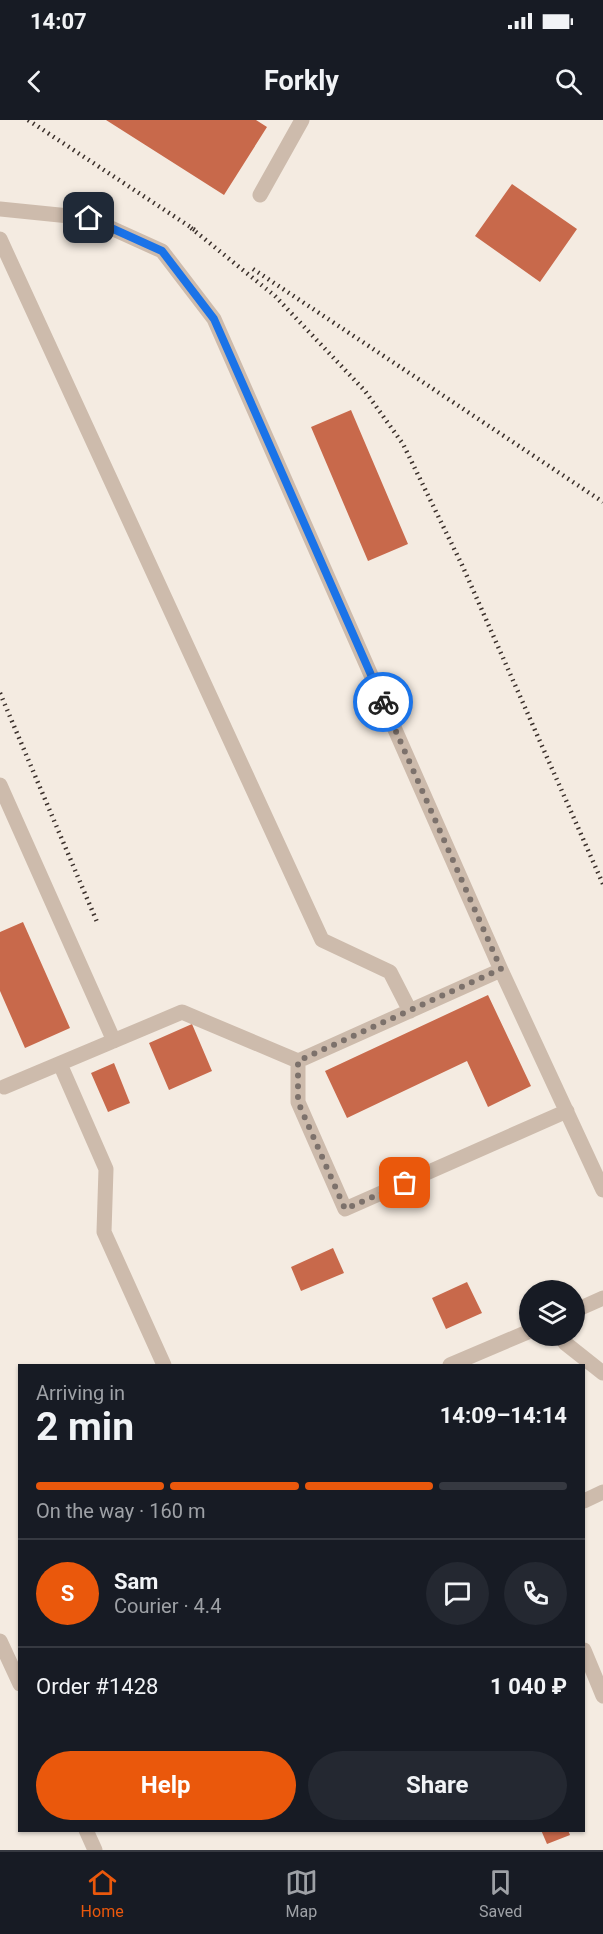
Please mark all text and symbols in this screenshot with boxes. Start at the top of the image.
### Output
text: 14:07 [30,9,87,34]
icon: back [18,65,51,98]
text: Forkly [264,65,339,97]
icon: search [552,65,585,98]
pin [63,192,114,243]
icon: home [72,201,105,234]
courier [353,672,413,732]
icon: bike [367,686,400,719]
pin [379,1157,430,1208]
icon: bag [388,1166,421,1199]
map controls [519,1280,585,1346]
button: layers [519,1280,585,1346]
text: Arriving in [36,1381,125,1405]
text: 14:09–14:14 [440,1403,567,1428]
text: 2 min [36,1404,134,1450]
text: On the way · 160 m [36,1499,205,1523]
button: chat [426,1562,489,1625]
button: phone [504,1562,567,1625]
text: Sam [114,1569,158,1594]
text: S [61,1581,74,1606]
text: Courier · 4.4 [114,1594,221,1618]
text: Order #1428 [36,1674,158,1699]
text: 1 040 ₽ [490,1674,567,1699]
button: Help [36,1751,296,1820]
button: Share [308,1751,567,1820]
tab: Home [81,1866,124,1921]
tab: Map [285,1866,318,1921]
tab: Saved [479,1866,522,1921]

